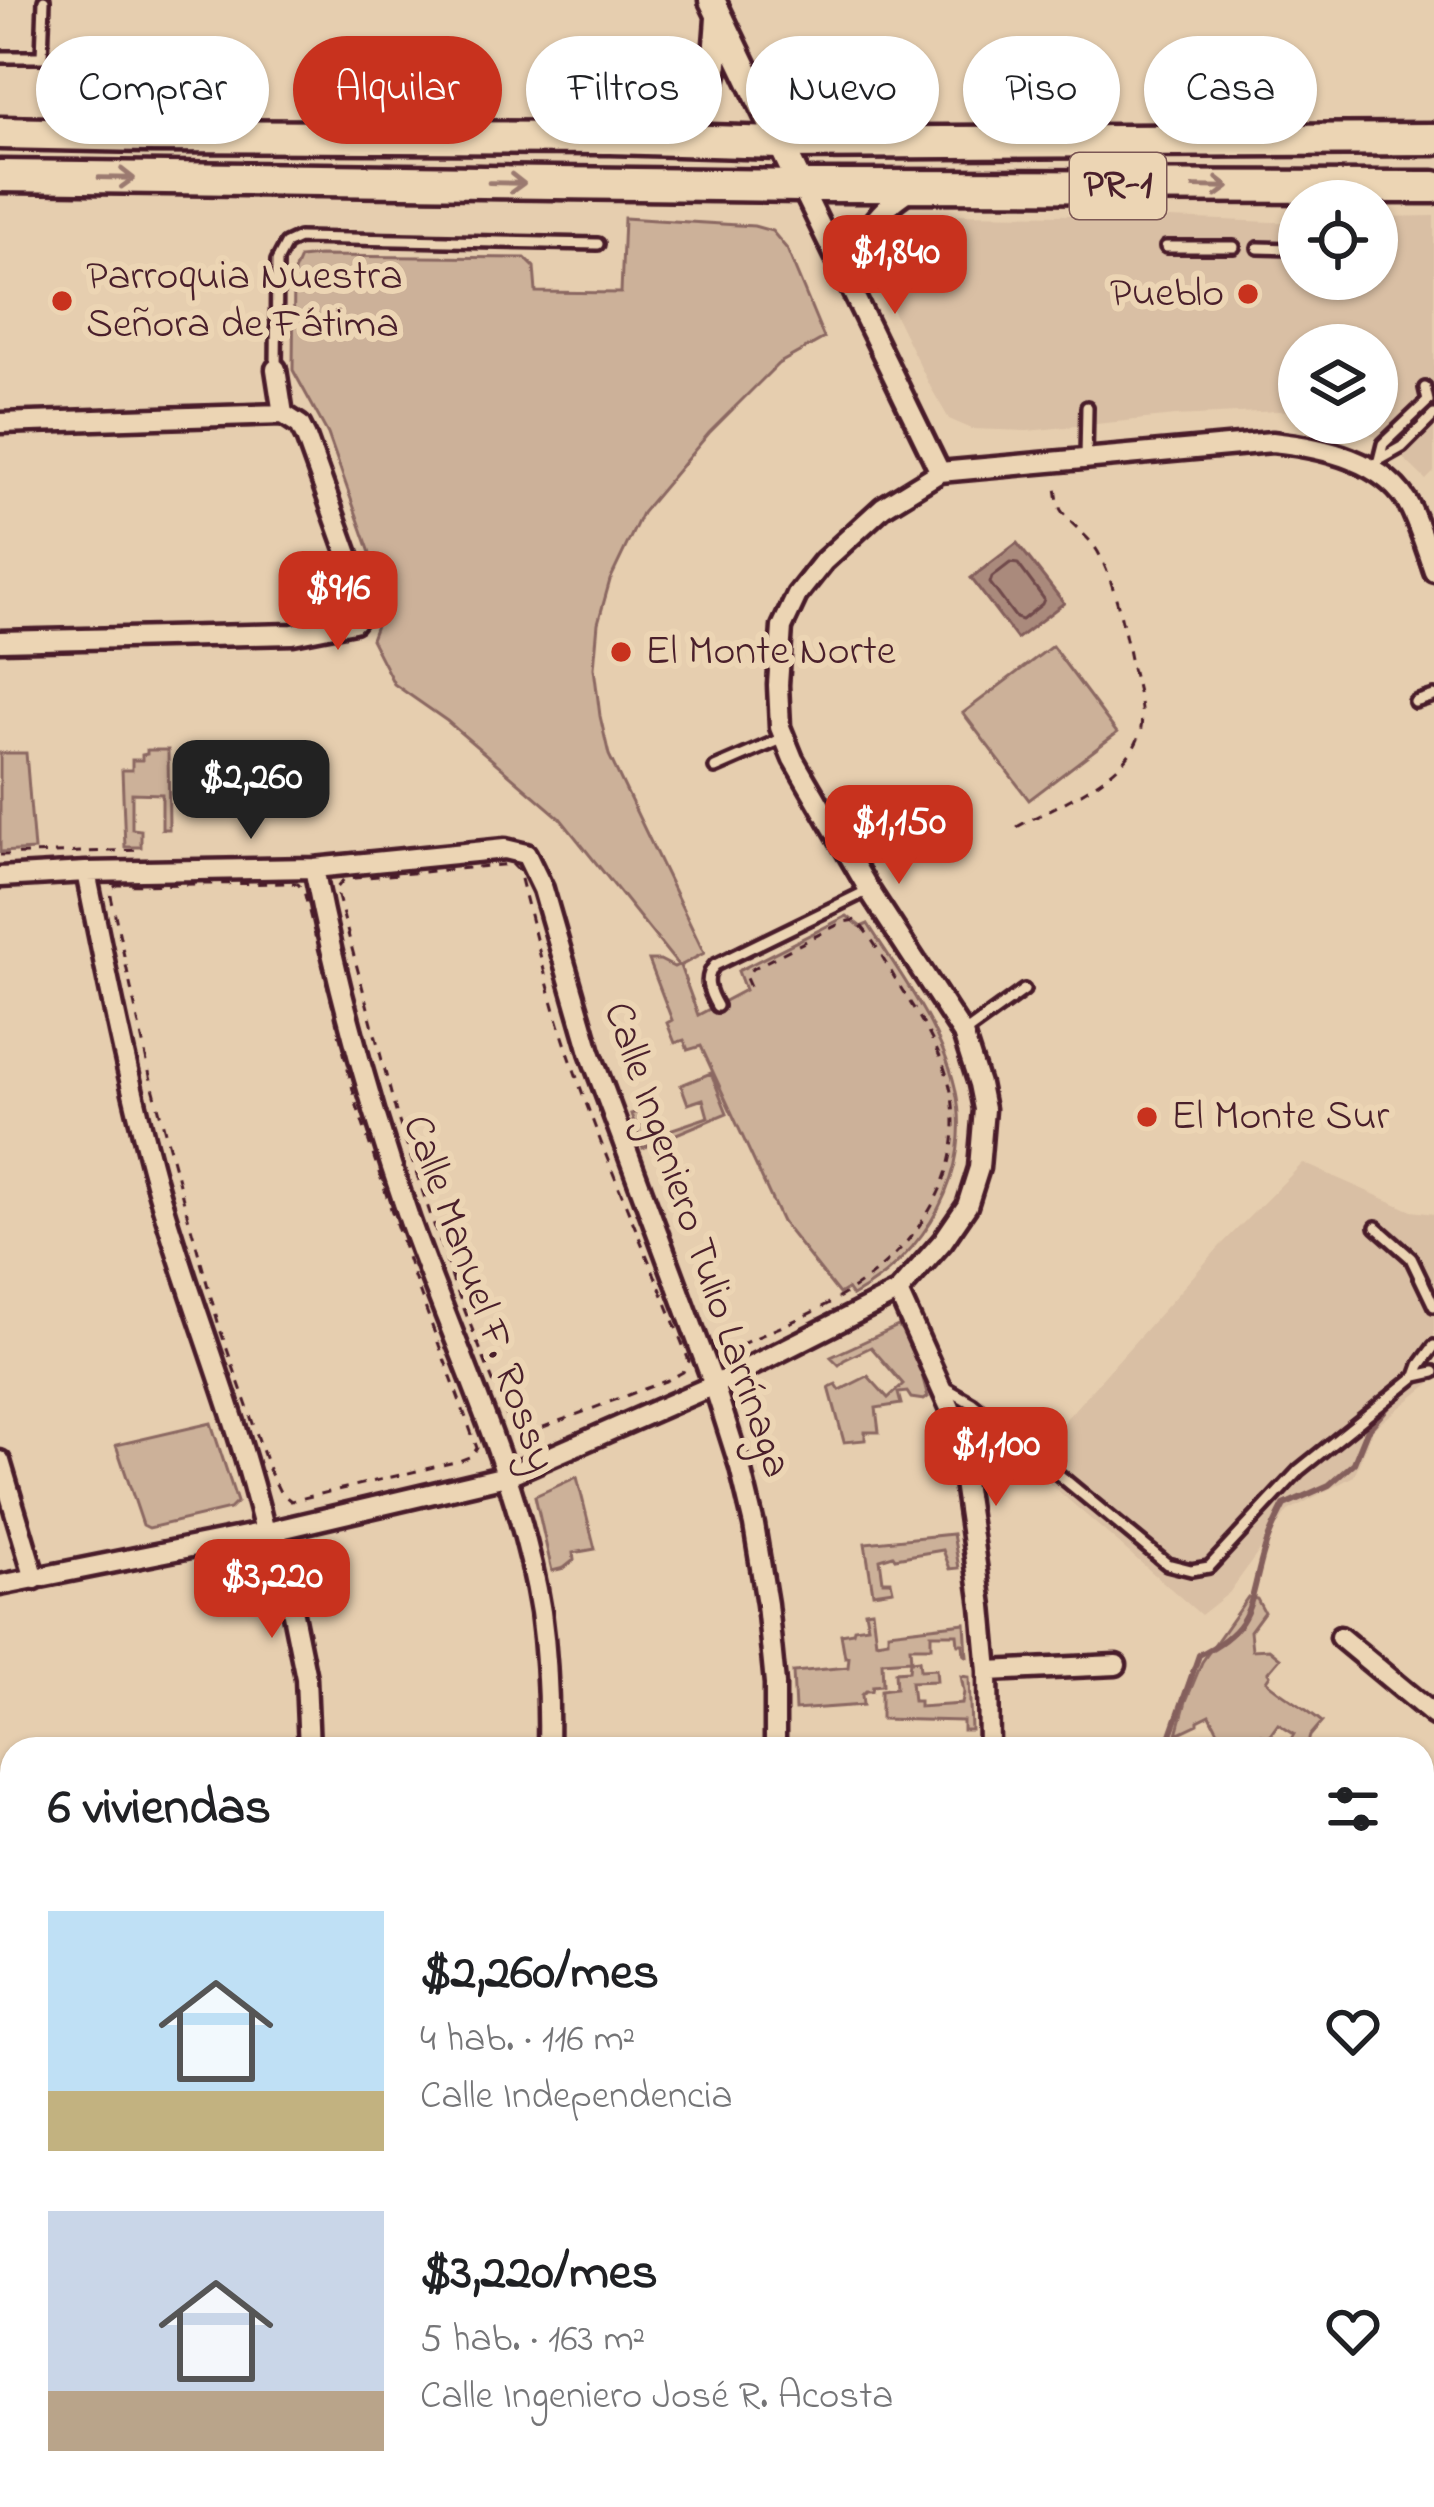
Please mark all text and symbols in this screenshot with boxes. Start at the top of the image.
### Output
chip: Comprar [36,36,269,144]
chip: Alquilar [293,36,502,144]
chip: Filtros [526,36,722,144]
chip: Nuevo [746,36,939,144]
chip: Piso [963,36,1120,144]
chip: Casa [1144,36,1317,144]
road number: PR-1 [1070,153,1166,219]
one-way arrow [97,167,136,189]
one-way arrow [487,171,526,194]
one-way arrow [1192,176,1231,198]
map controls [1278,180,1398,444]
button: locate [1278,180,1398,300]
pin: $1,840 [797,215,993,317]
text: $1,840 [850,225,940,282]
place label: Parroquia Nuestra Señora de Fátima [86,247,403,356]
place label: Pueblo [1110,264,1224,325]
marker: Pueblo [1235,281,1261,307]
marker: Parroquia Nuestra Señora de Fátima [49,288,75,314]
button: layers [1278,324,1398,444]
pin: $916 [267,551,409,653]
text: $916 [306,561,370,618]
place label: El Monte Norte [645,622,896,683]
marker: El Monte Norte [608,639,634,665]
pin: $2,260 [153,740,349,842]
text: $2,260 [199,750,303,807]
pin: $1,150 [801,785,997,887]
text: $1,150 [852,795,946,852]
street label: Calle Ingeniero Tulio Larrínaga [586,994,806,1486]
place label: El Monte Sur [1171,1087,1390,1148]
marker: El Monte Sur [1134,1104,1160,1130]
street label: Calle Manuel F. Rossy [385,1107,571,1481]
pin: $1,100 [898,1407,1094,1509]
text: $1,100 [952,1417,1040,1474]
pin: $3,220 [174,1539,370,1641]
text: $3,220 [221,1549,323,1606]
text: 6 viviendas [48,1772,271,1847]
icon: filters [1320,1776,1386,1842]
text: $2,260/mes [420,1937,659,2012]
icon: home [144,1959,288,2103]
icon: heart [1320,1998,1386,2064]
text: 4 hab. · 116 m² [420,2012,635,2069]
text: Calle Independencia [420,2069,733,2126]
text: $3,220/mes [420,2237,658,2312]
icon: home [144,2259,288,2403]
icon: heart [1320,2298,1386,2364]
text: 5 hab. · 163 m² [420,2312,645,2369]
text: Calle Ingeniero José R. Acosta [420,2369,893,2426]

